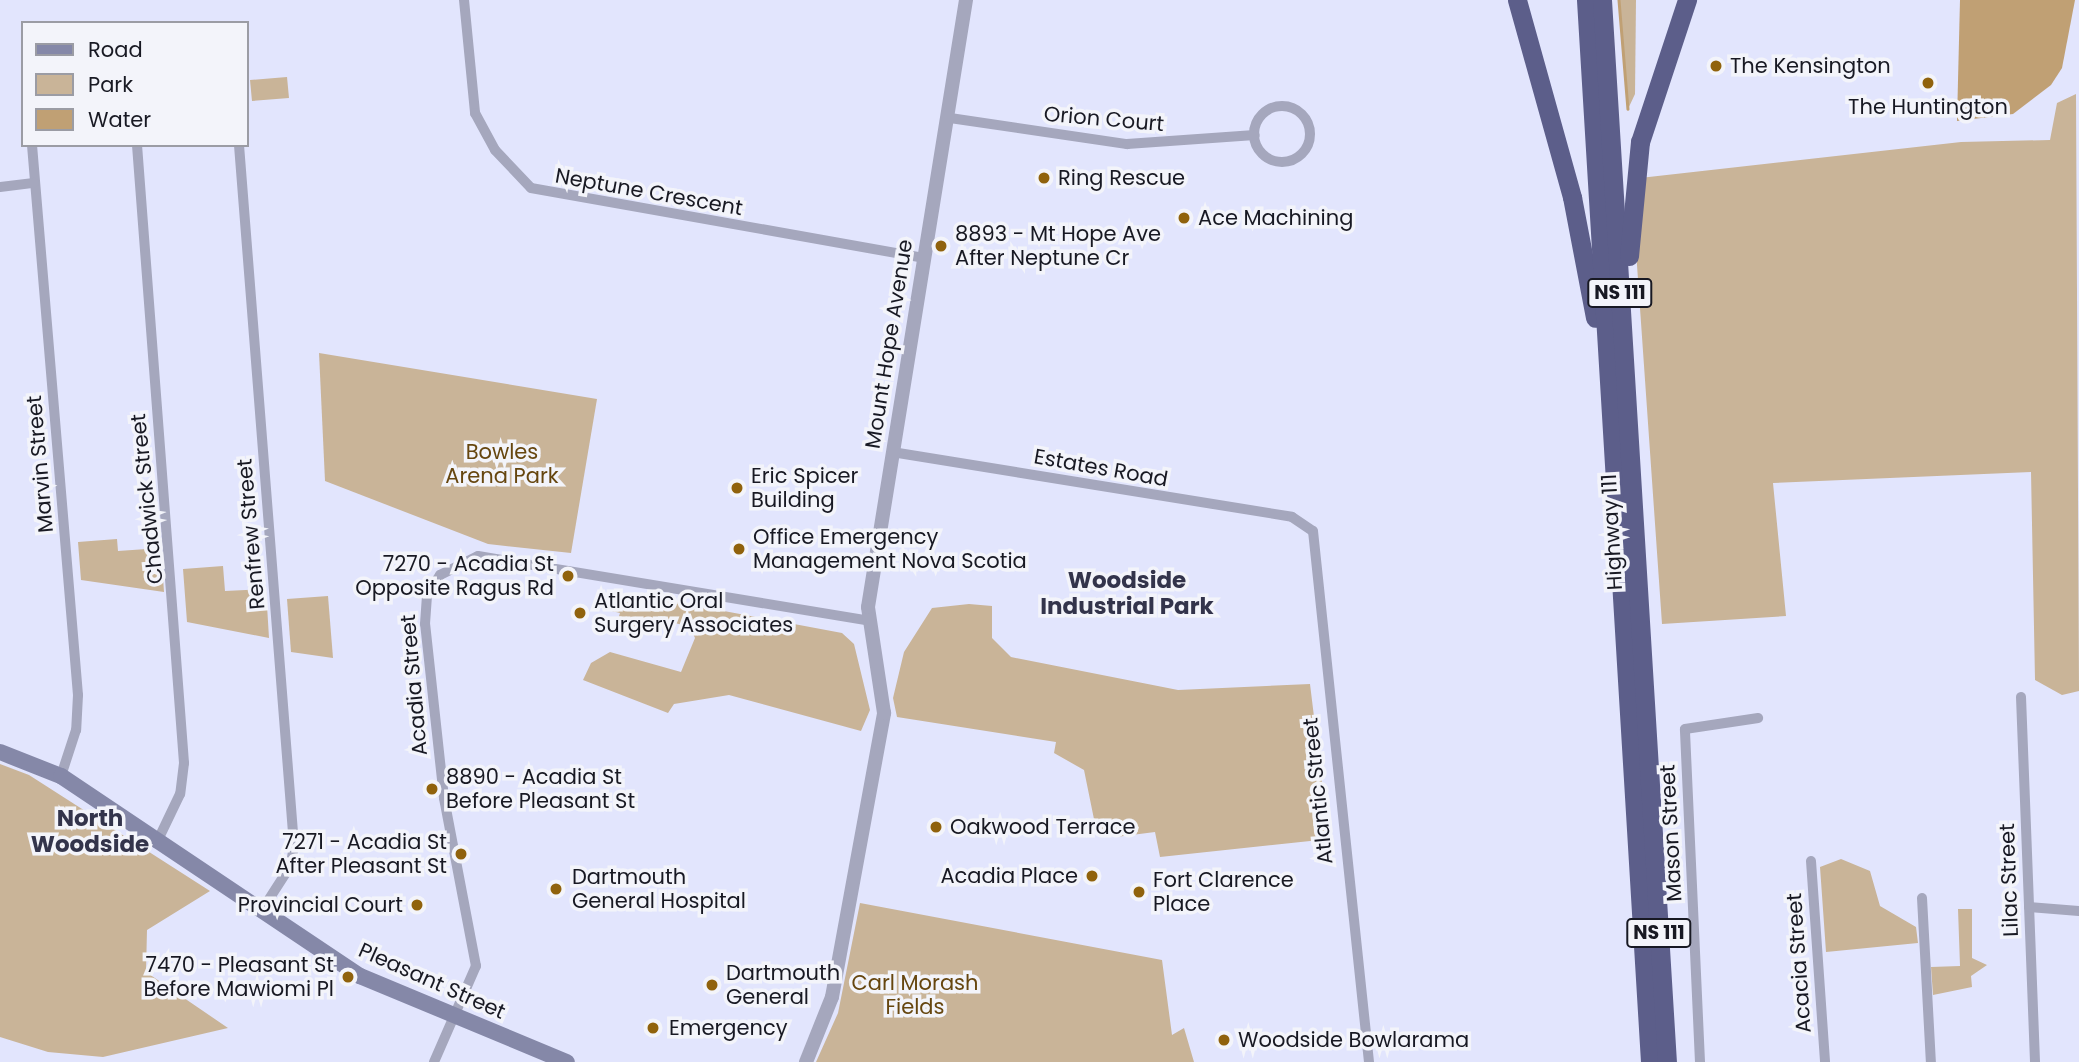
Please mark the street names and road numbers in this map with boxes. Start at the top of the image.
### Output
street label: Orion Court [1043,101,1165,137]
street label: Neptune Crescent [553,163,745,221]
street label: Mount Hope Avenue [860,238,918,450]
road number: NS 111 [1587,278,1653,308]
street label: Marvin Street [21,394,59,534]
street label: Chadwick Street [126,413,168,585]
street label: Estates Road [1032,444,1170,492]
street label: Renfrew Street [232,458,270,610]
street label: Highway 111 [1596,473,1628,591]
street label: Acadia Street [395,613,433,757]
street label: Atlantic Street [1298,716,1338,866]
street label: Mason Street [1655,764,1687,902]
street label: Lilac Street [1994,823,2024,937]
street label: Acacia Street [1782,892,1816,1034]
road number: NS 111 [1626,917,1692,948]
street label: Pleasant Street [355,937,509,1025]

